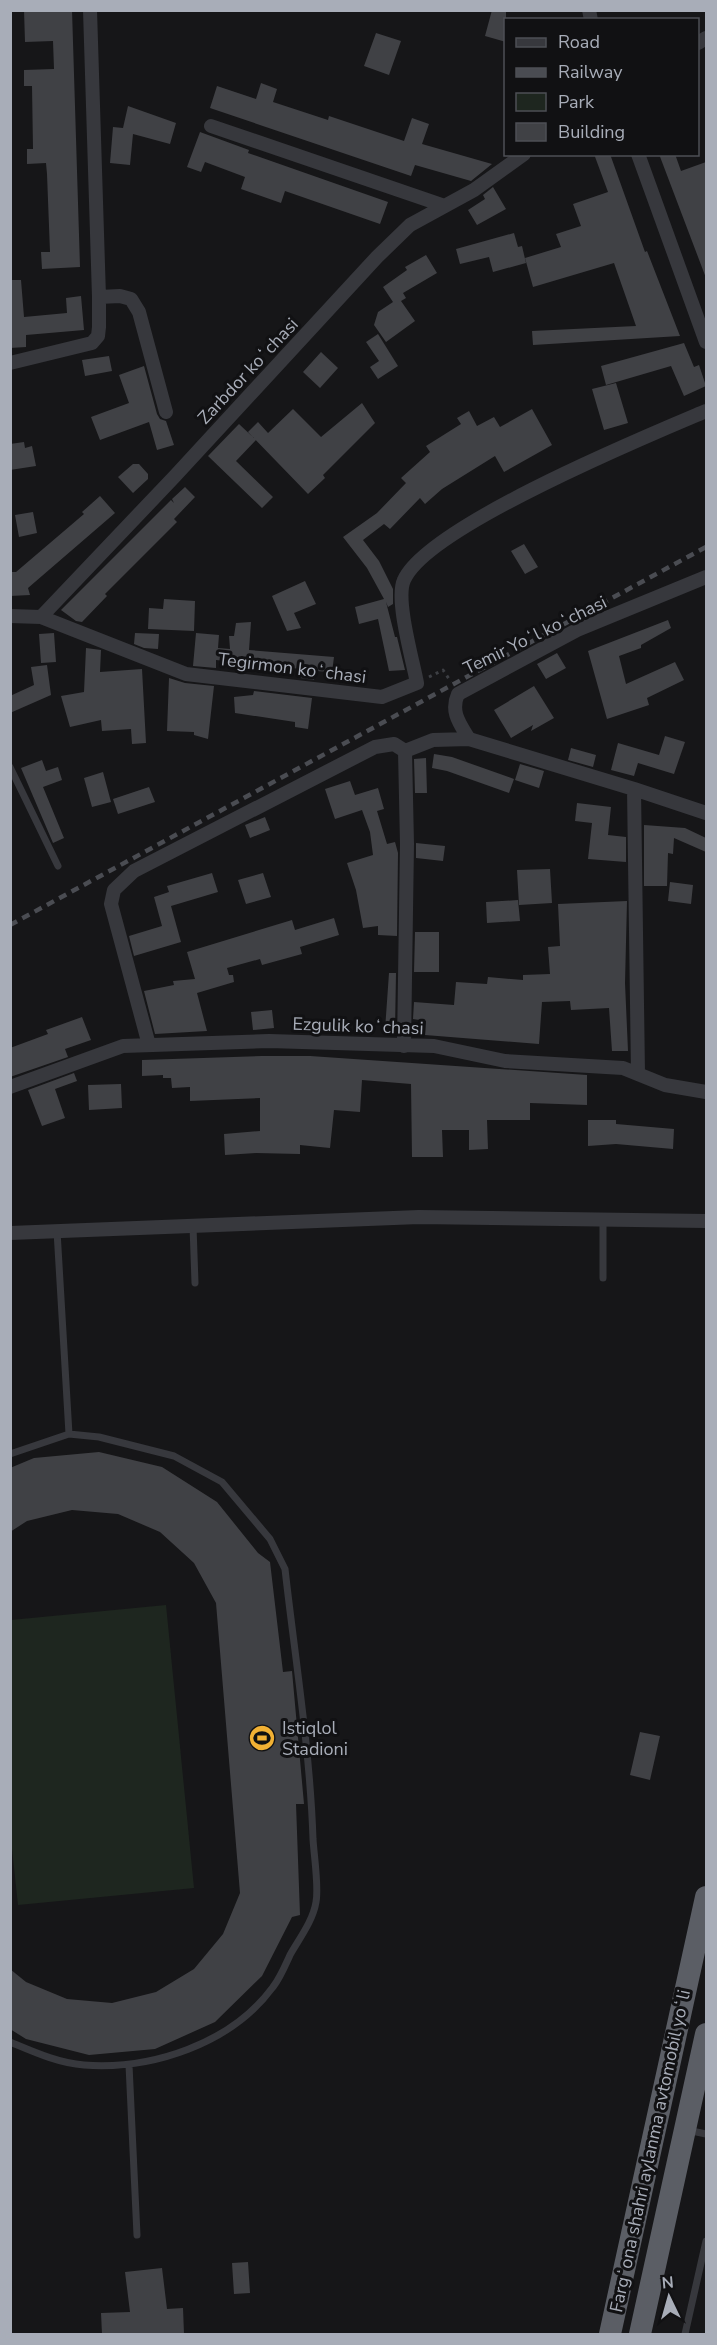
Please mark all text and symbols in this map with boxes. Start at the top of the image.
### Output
legend [504,18,699,156]
text: Road [558,30,600,54]
text: Railway [558,60,623,84]
text: Park [558,90,595,114]
text: Building [558,120,625,144]
street label: Zarbdor koʻchasi [192,313,304,429]
street label: Temir Yoʻl koʻchasi [459,590,611,680]
street label: Tegirmon koʻchasi [216,647,368,689]
street label: Ezgulik koʻchasi [292,1012,424,1040]
place label: Istiqlol Stadioni [282,1716,348,1761]
sports icon: Istiqlol Stadioni [247,1723,277,1753]
street label: Fargʻona shahri aylanma avtomobil yoʻli [604,1987,696,2315]
north arrow [639,2267,699,2327]
text: N [661,2272,675,2295]

